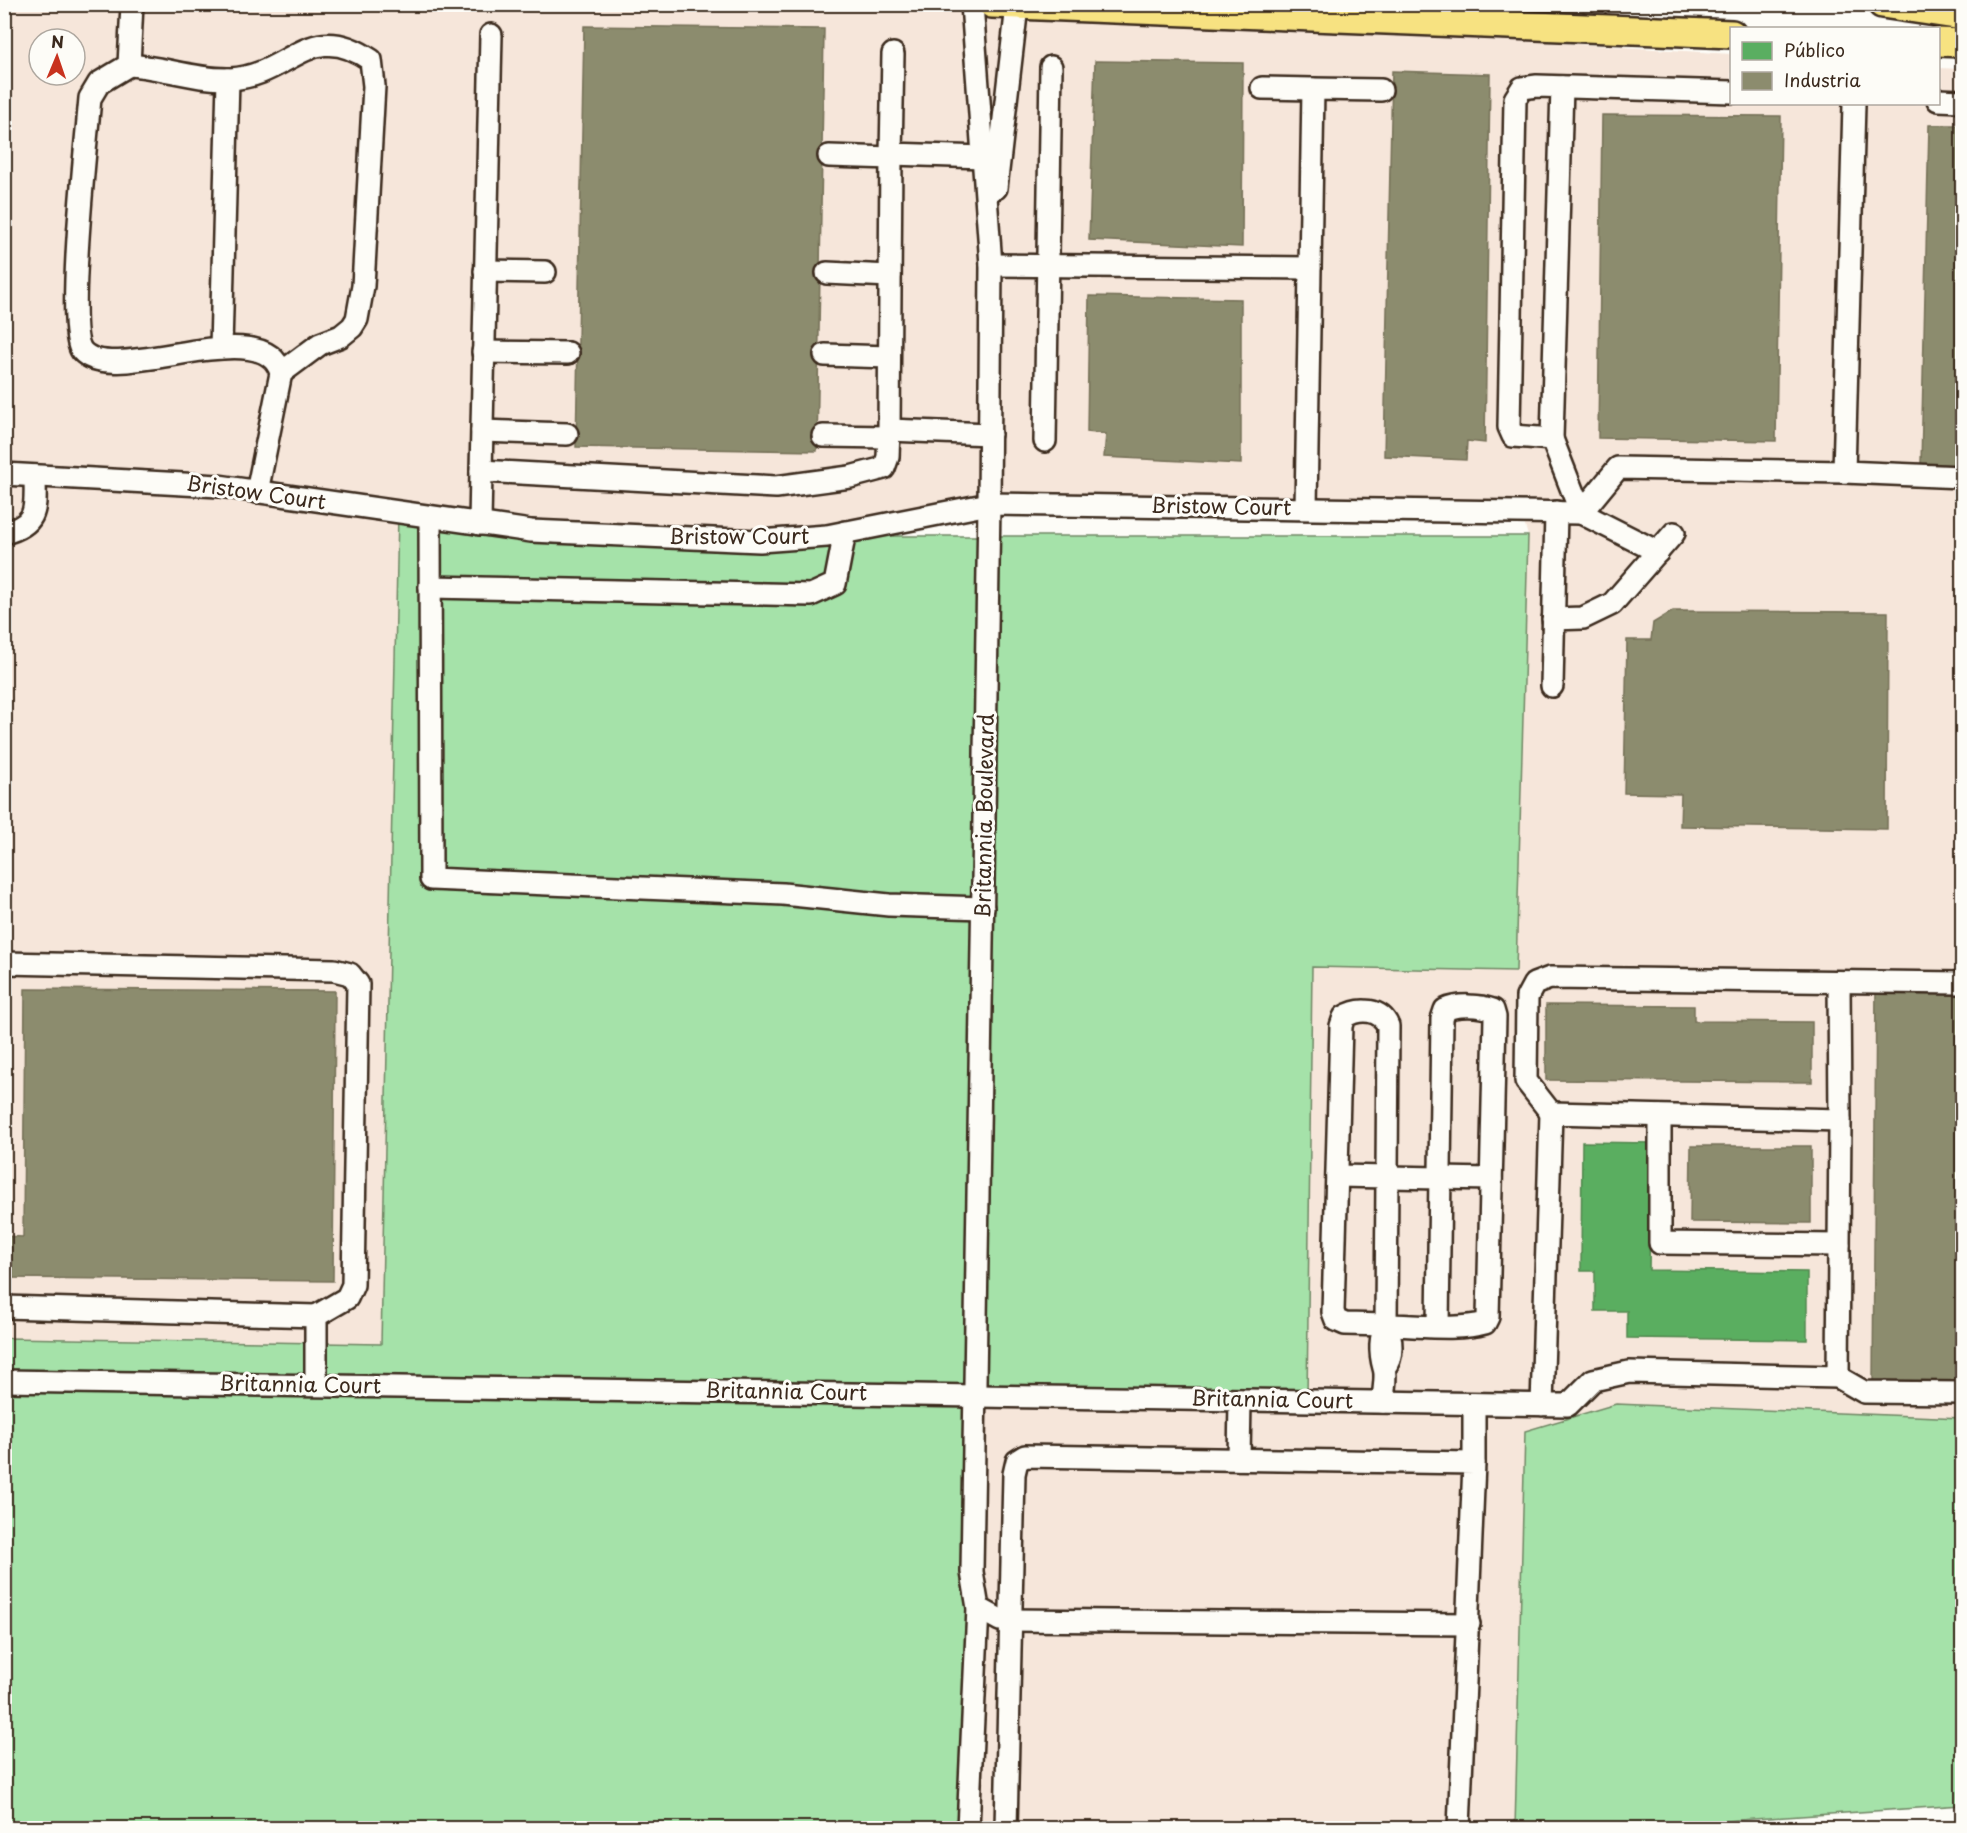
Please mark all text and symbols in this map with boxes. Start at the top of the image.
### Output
north arrow [27,27,87,87]
legend [1730,27,1940,105]
text: N [51,29,64,53]
text: Público [1784,36,1845,63]
text: Industria [1784,66,1861,93]
street label: Bristow Court [184,465,328,517]
street label: Bristow Court [1150,488,1292,522]
street label: Bristow Court [669,519,809,551]
street label: Britannia Boulevard [965,713,1001,919]
street label: Britannia Court [219,1366,382,1400]
street label: Britannia Court [705,1373,868,1407]
street label: Britannia Court [1191,1381,1354,1415]

